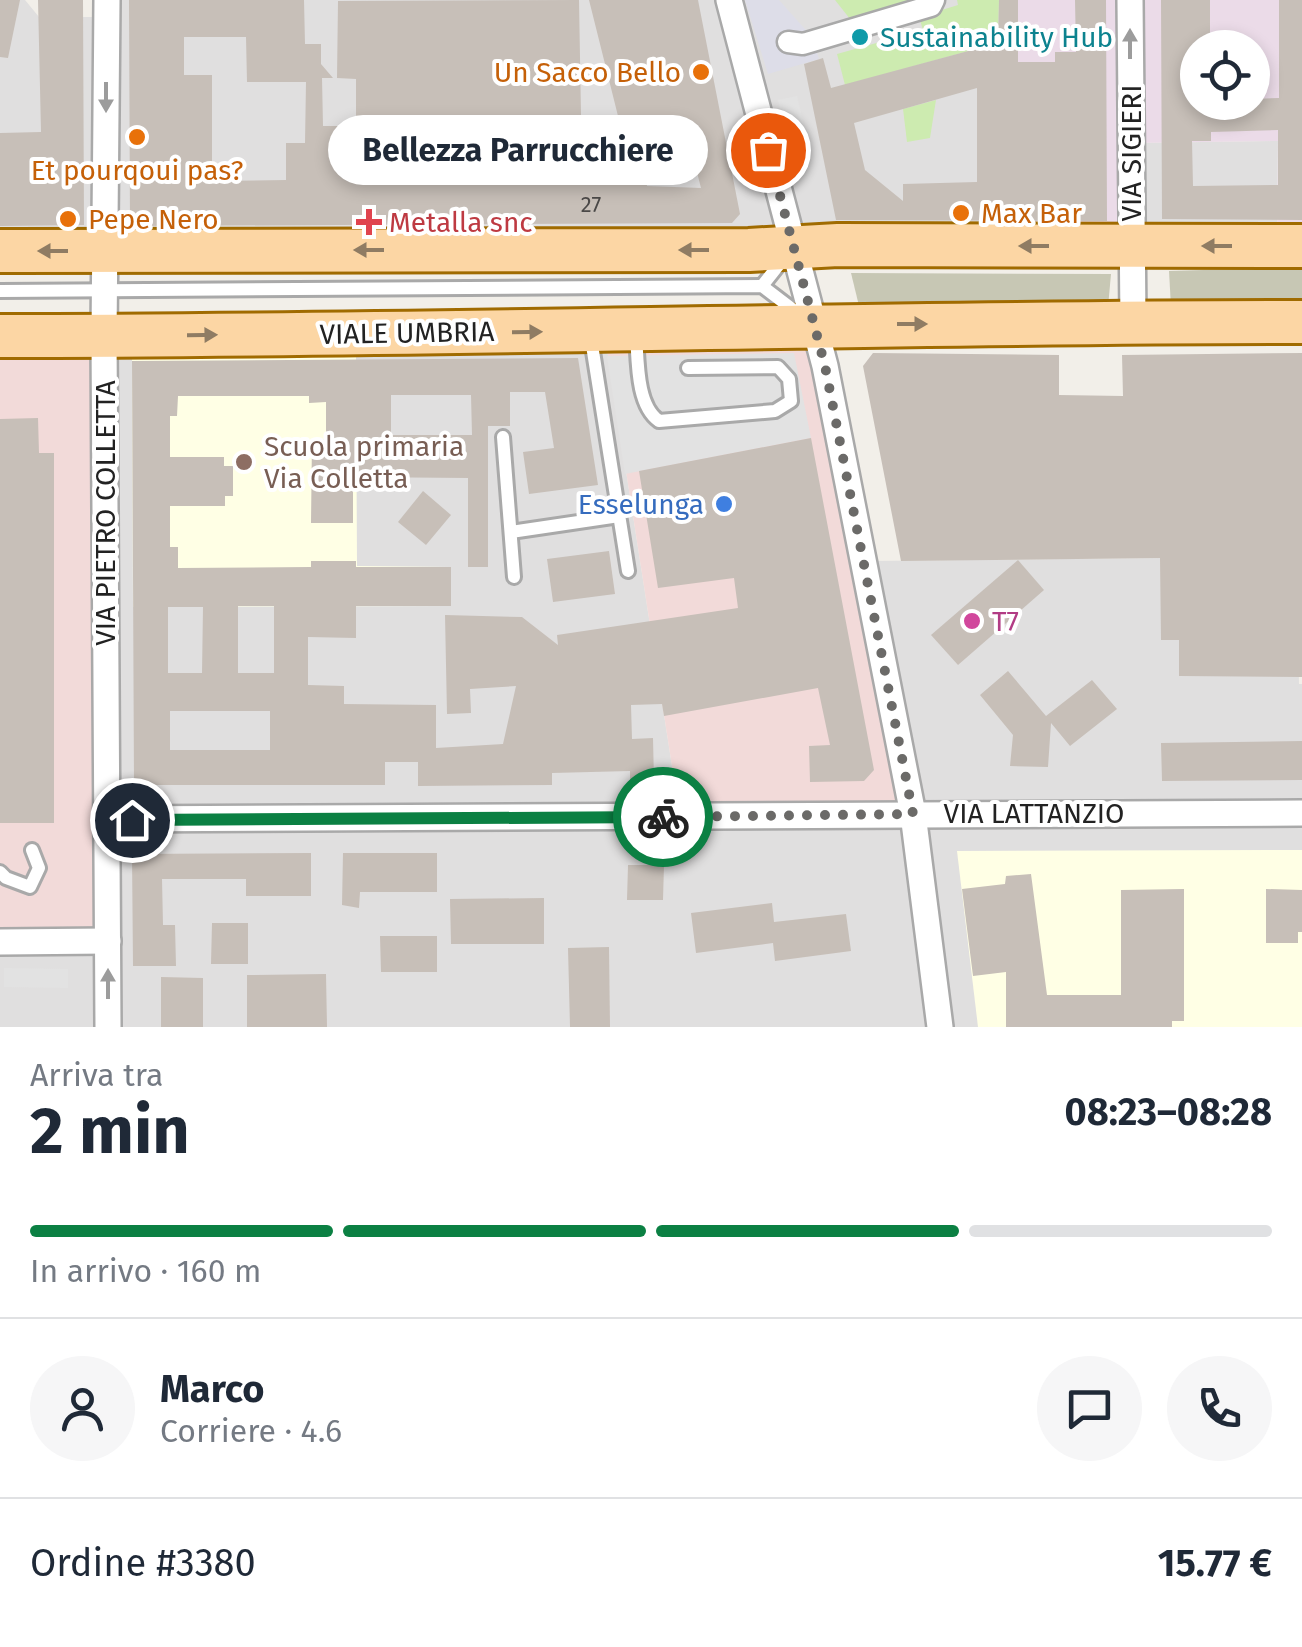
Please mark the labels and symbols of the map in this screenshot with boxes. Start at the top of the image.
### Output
place label: Sustainability Hub [880,21,1113,54]
marker: Sustainability Hub [849,26,871,48]
one-way arrow [1122,27,1138,59]
place label: Un Sacco Bello [494,56,681,89]
marker: Un Sacco Bello [690,61,712,83]
one-way arrow [98,82,114,114]
street label: VIA SIGIERI [1115,85,1148,221]
pin [726,108,811,193]
callout: Bellezza Parrucchiere [328,115,708,185]
marker: Et pourqoui pas? [126,126,148,148]
place label: Et pourqoui pas? [31,154,243,187]
house number: 27 [581,191,601,218]
place label: Max Bar [981,197,1082,230]
marker: Max Bar [950,202,972,224]
place label: Pepe Nero [88,203,219,236]
place label: Metalla snc [389,206,533,239]
marker: Pepe Nero [57,208,79,230]
marker: Metalla snc [358,211,380,233]
one-way arrow [1017,238,1049,254]
one-way arrow [1200,238,1232,254]
one-way arrow [353,242,385,258]
one-way arrow [678,242,710,258]
one-way arrow [36,243,68,259]
street label: VIALE UMBRIA [319,315,495,351]
one-way arrow [896,316,928,332]
one-way arrow [511,324,543,340]
one-way arrow [186,327,218,343]
street label: VIA PIETRO COLLETTA [89,380,122,646]
place label: Scuola primaria Via Colletta [264,430,464,495]
marker: Scuola primaria Via Colletta [233,451,255,473]
place label: Esselunga [578,488,704,521]
marker: Esselunga [713,493,735,515]
place label: T7 [992,605,1019,638]
marker: T7 [961,610,983,632]
courier [613,767,713,867]
pin [90,778,175,863]
street label: VIA LATTANZIO [944,797,1124,830]
one-way arrow [100,968,116,1000]

